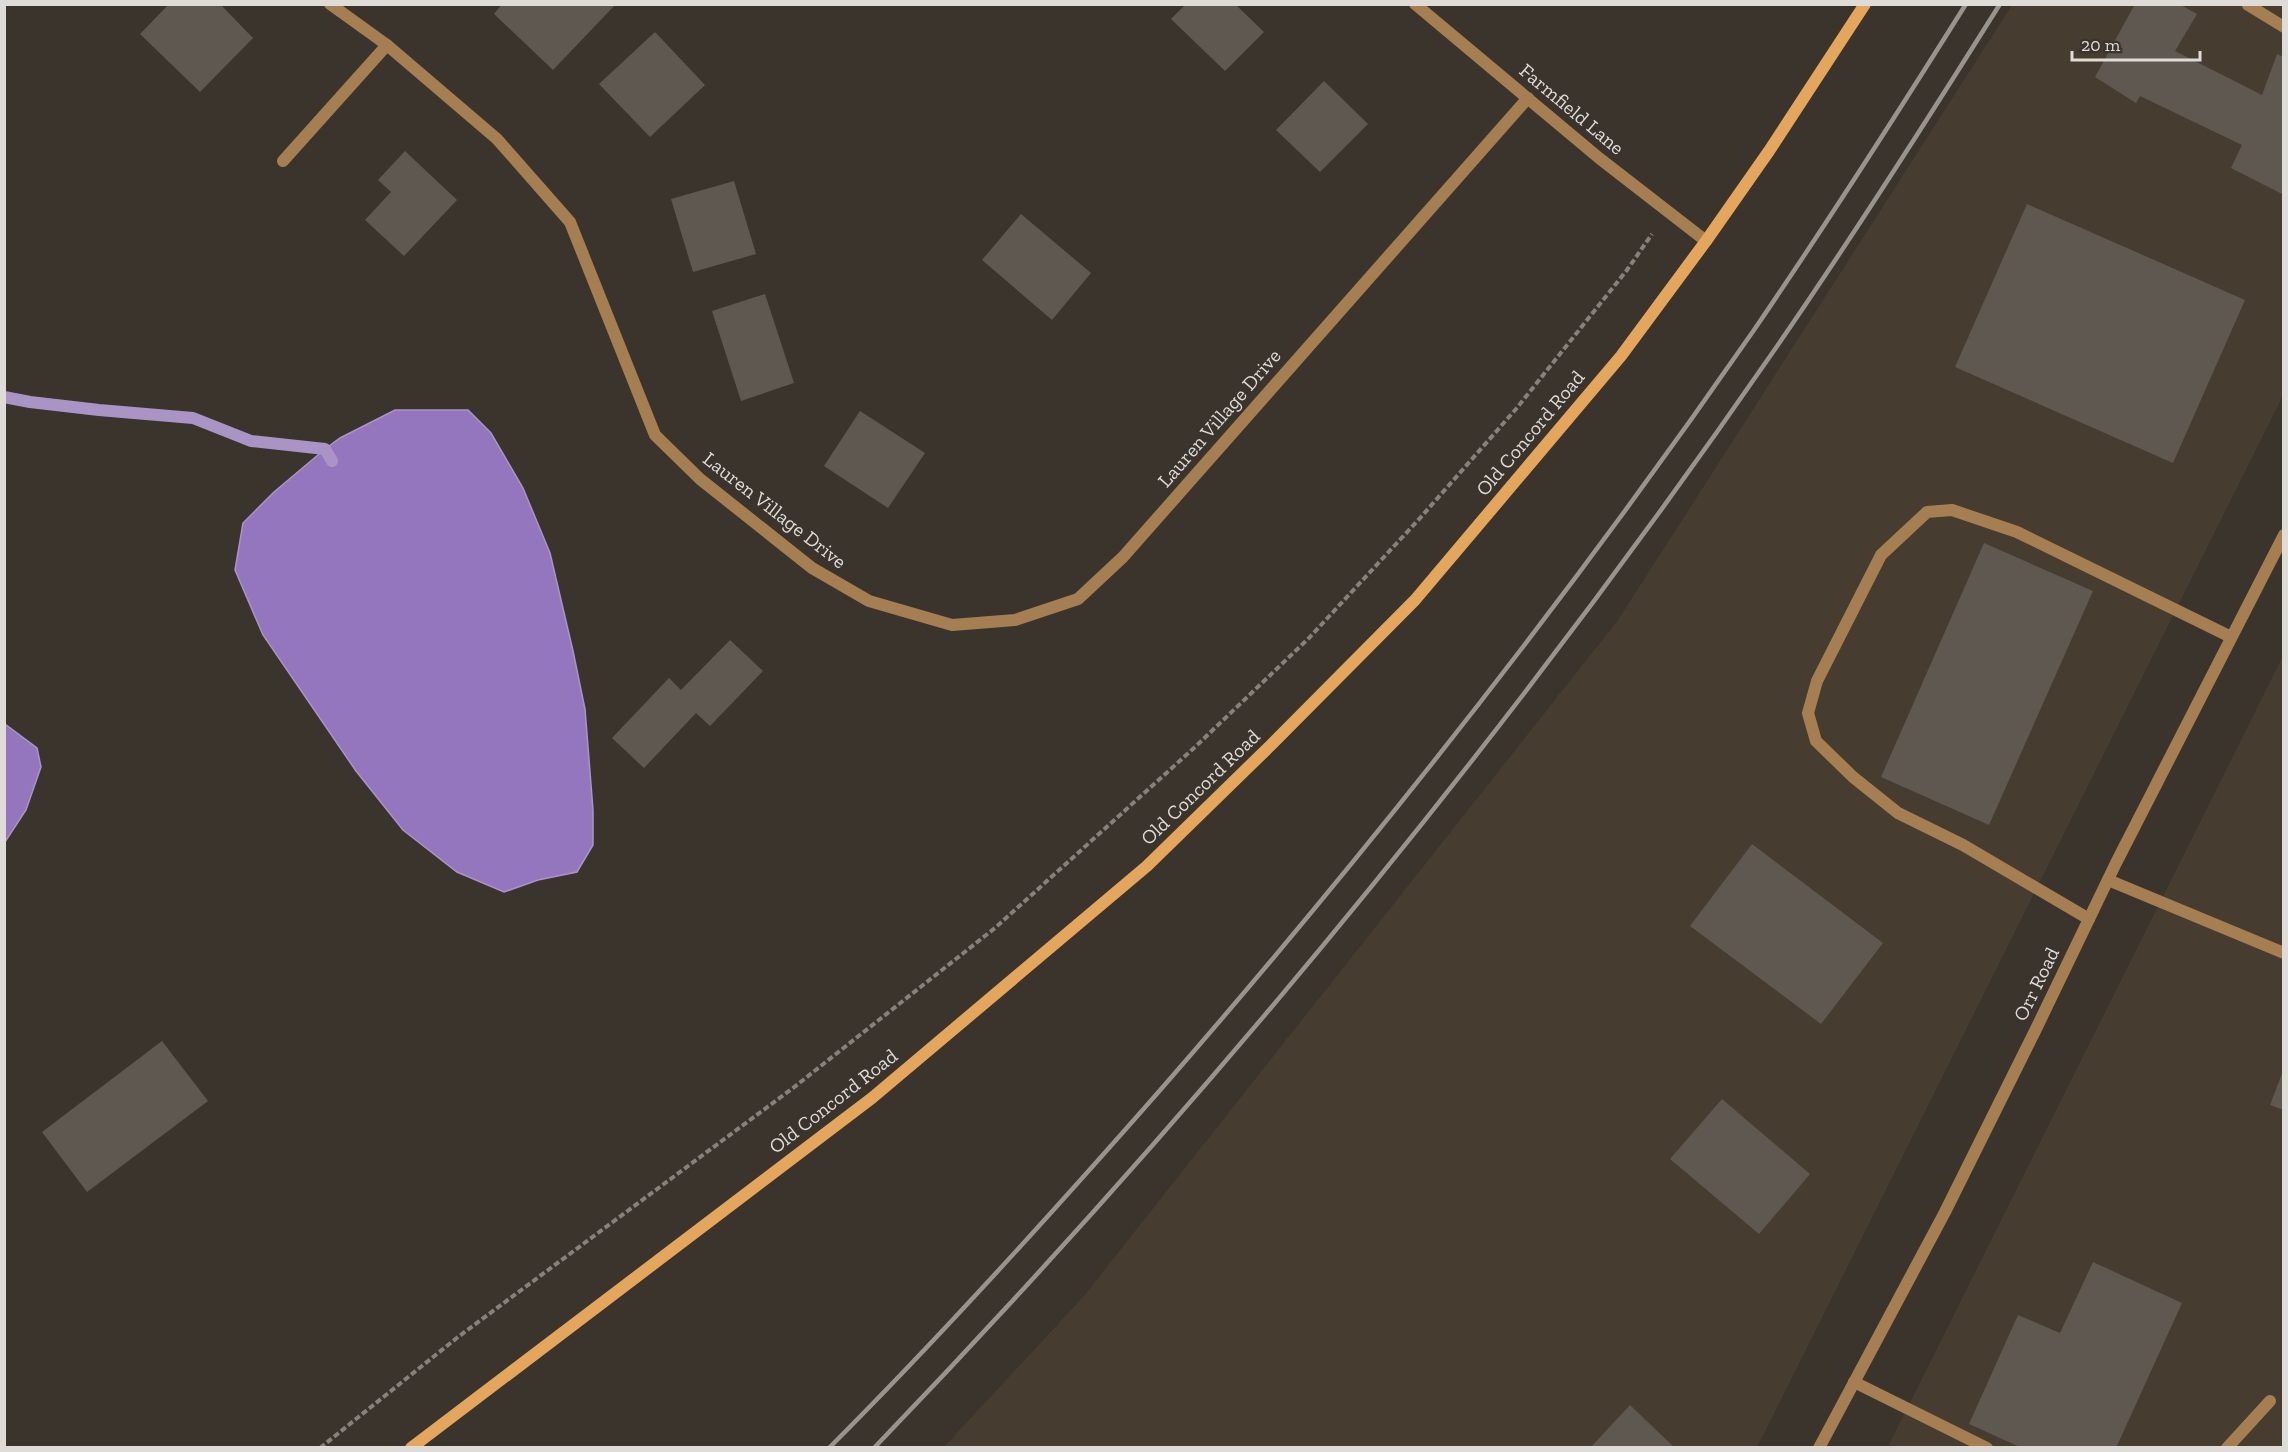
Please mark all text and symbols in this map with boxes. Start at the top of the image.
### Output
scale bar [2072,24,2200,62]
text: 20 m [2081,34,2121,56]
street label: Farmfield Lane [1515,58,1629,160]
street label: Lauren Village Drive [1152,344,1286,492]
street label: Old Concord Road [1471,365,1589,501]
street label: Lauren Village Drive [699,447,851,573]
street label: Old Concord Road [1135,724,1265,850]
street label: Orr Road [2008,943,2064,1025]
street label: Old Concord Road [764,1043,902,1159]

